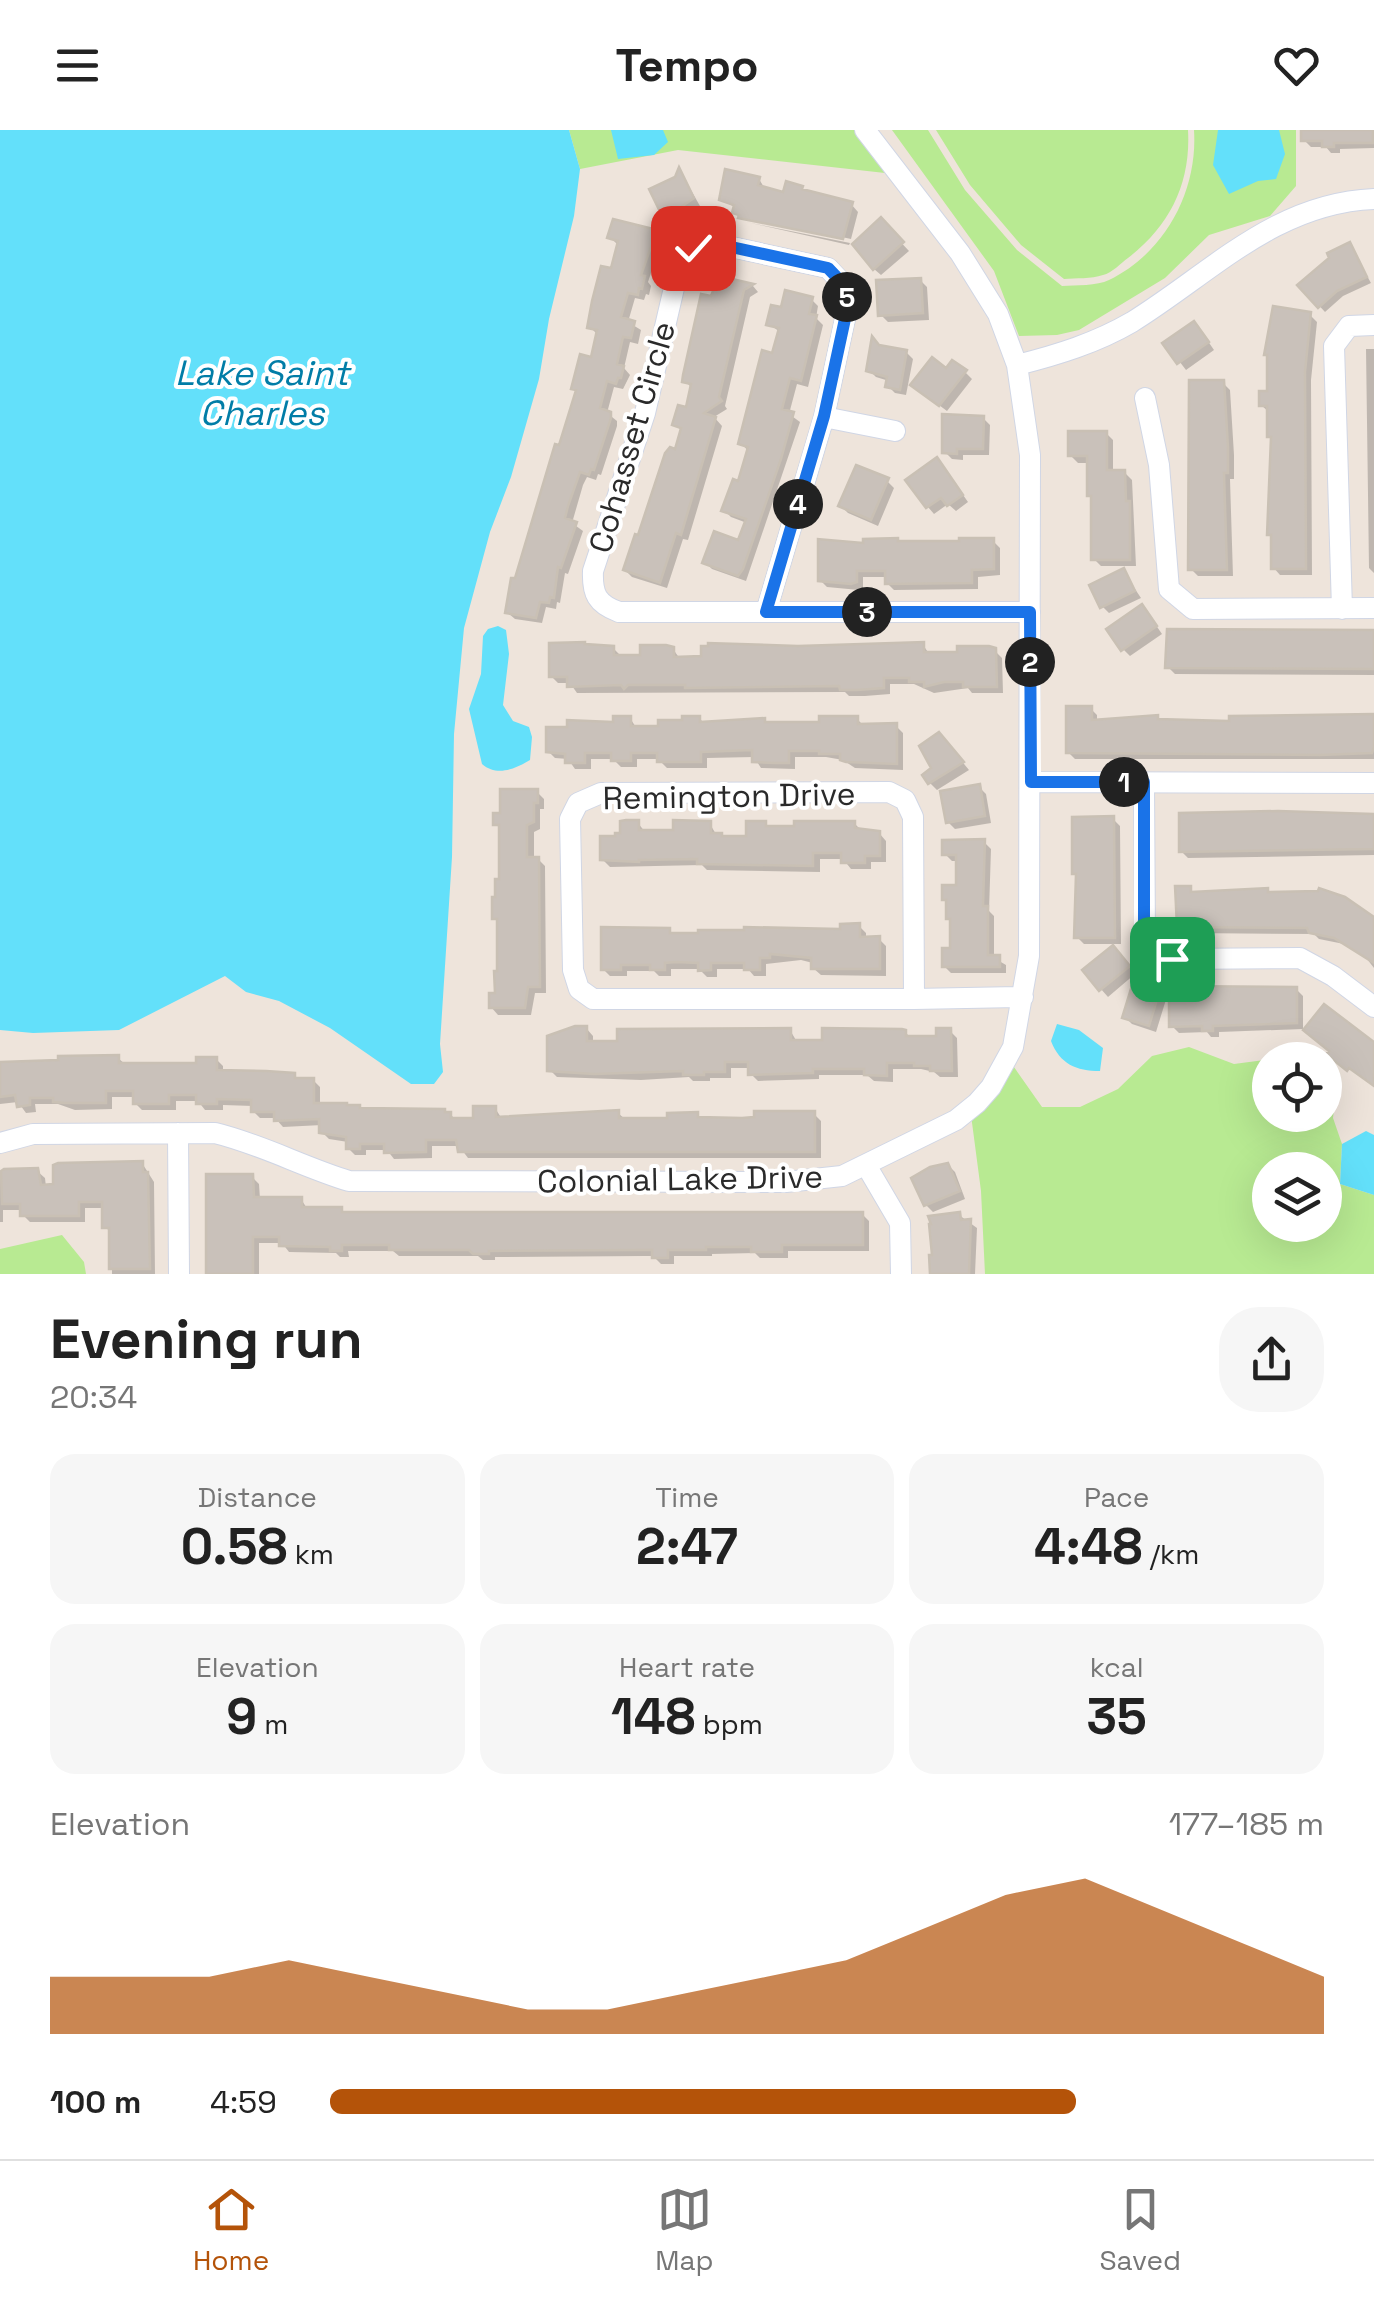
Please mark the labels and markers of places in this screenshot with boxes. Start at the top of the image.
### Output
pin [651,206,736,291]
pin: 5 [822,272,872,322]
pin: 4 [773,479,823,529]
pin: 3 [842,587,892,637]
pin: 2 [1005,637,1055,687]
pin: 1 [1099,757,1149,807]
pin [1130,917,1215,1002]

